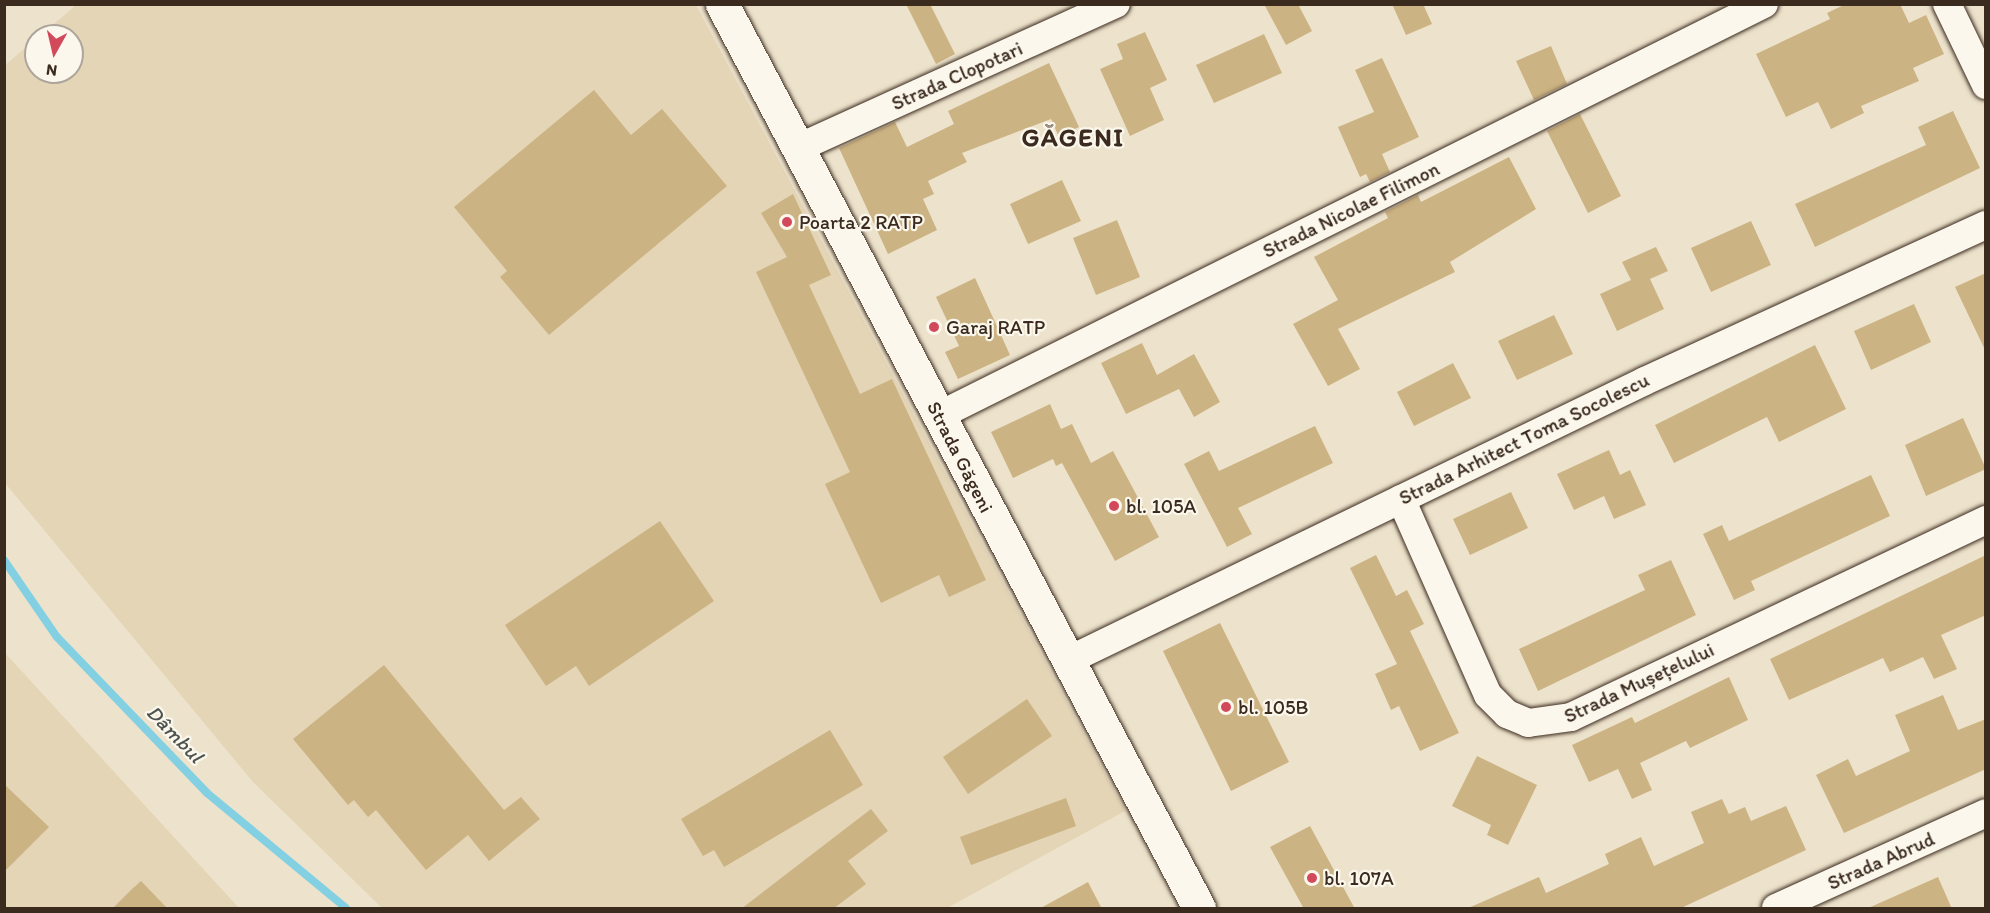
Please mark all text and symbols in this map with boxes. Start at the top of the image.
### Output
north arrow [24,24,84,84]
street label: Strada Clopotari [887,36,1027,116]
text: N [45,60,58,80]
district label: GĂGENI [1023,122,1123,154]
street label: Strada Nicolae Filimon [1259,157,1443,263]
place label: Poarta 2 RATP [799,210,923,234]
marker: Poarta 2 RATP [780,215,794,229]
place label: Garaj RATP [946,315,1045,339]
marker: Garaj RATP [927,320,941,334]
street label: Strada Arhitect Toma Socolescu [1396,368,1652,510]
street label: Strada Găgeni [922,397,998,517]
place label: bl. 105A [1126,494,1196,518]
marker: bl. 105A [1107,499,1121,513]
street label: Strada Mușețelului [1560,638,1718,728]
place label: bl. 105B [1238,695,1308,719]
water label: Dâmbul [141,700,209,768]
marker: bl. 105B [1219,700,1233,714]
street label: Strada Abrud [1824,827,1938,895]
place label: bl. 107A [1324,866,1394,890]
marker: bl. 107A [1305,871,1319,885]

